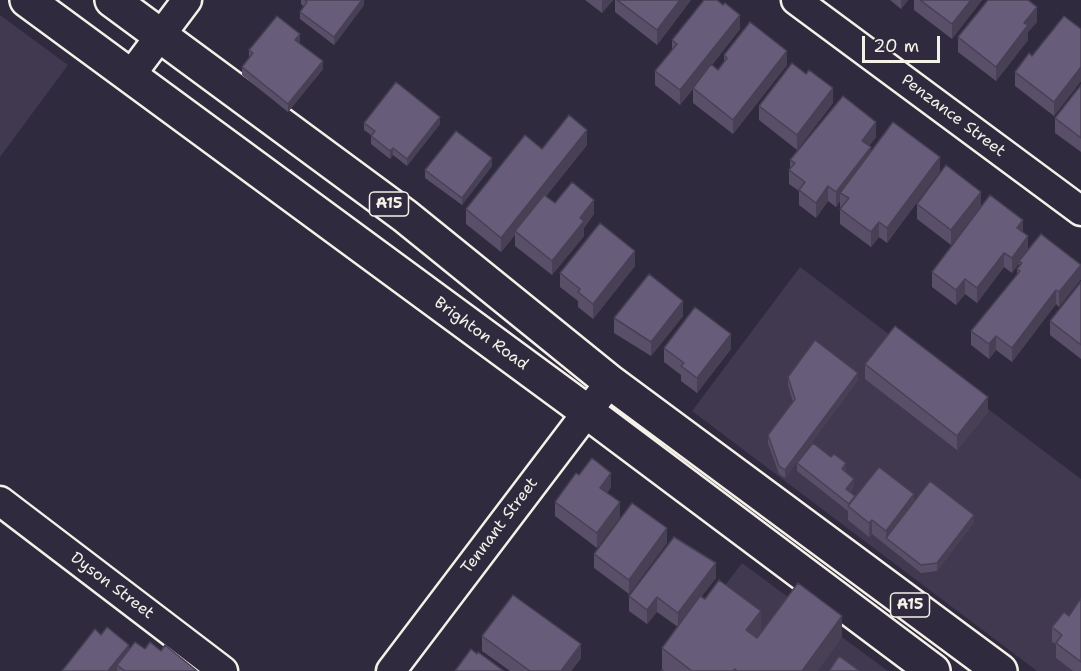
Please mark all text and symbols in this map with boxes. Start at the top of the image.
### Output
scale bar [865,24,943,62]
text: 20 m [873,34,919,58]
street label: Penzance Street [897,71,1009,161]
road number: A15 [370,192,408,216]
street label: Brighton Road [430,293,532,375]
street label: Tennant Street [458,474,542,578]
street label: Dyson Street [67,548,157,624]
road number: A15 [890,593,930,617]

